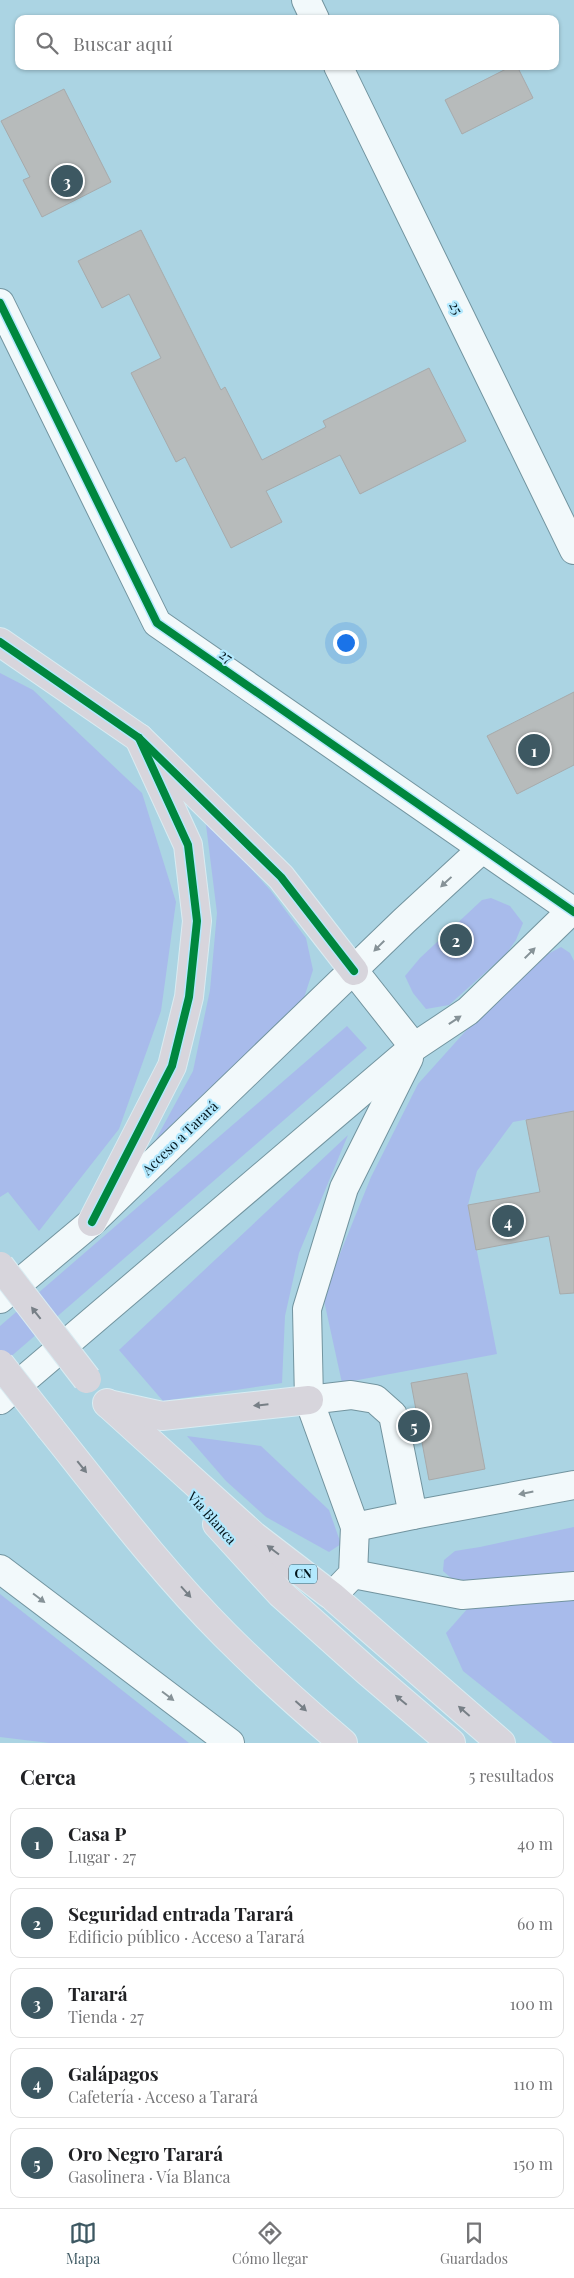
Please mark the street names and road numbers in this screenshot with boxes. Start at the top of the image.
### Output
street label: 25 [445,298,468,318]
street label: 27 [216,644,237,667]
street label: Acceso a Tarará [137,1096,222,1179]
street label: Vía Blanca [183,1486,241,1548]
road number: CN [289,1565,317,1584]

